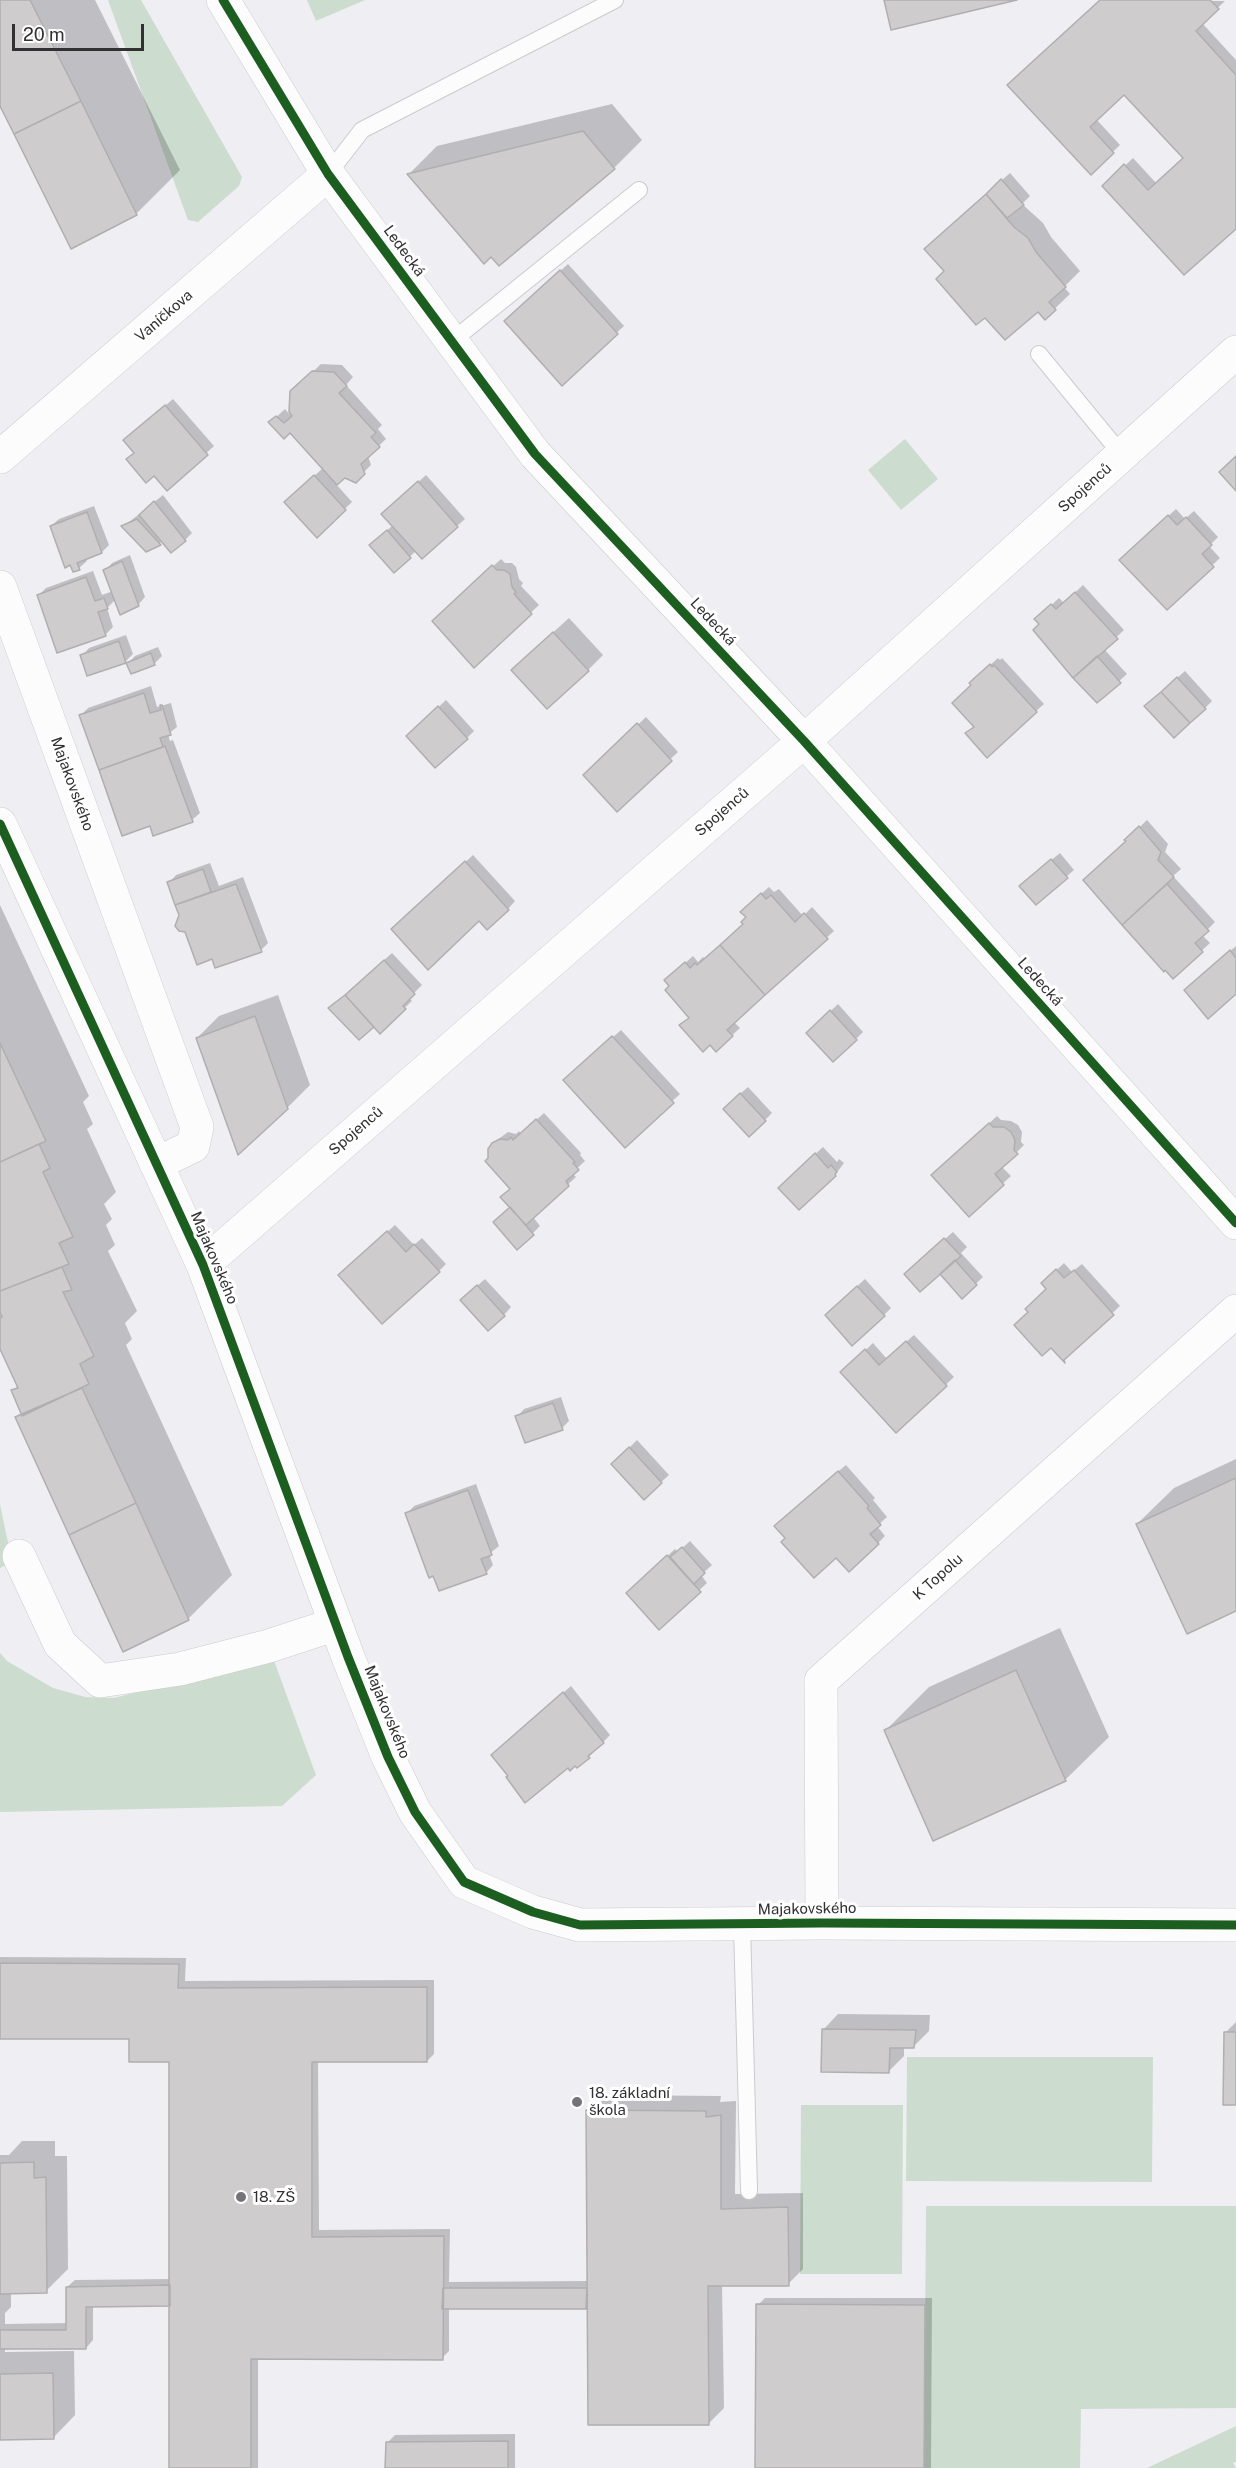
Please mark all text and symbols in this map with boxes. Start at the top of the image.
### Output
scale bar [15,12,147,50]
text: 20 m [23,24,65,45]
street label: Ledecká [379,222,429,280]
street label: Vaníčkova [132,286,196,346]
street label: Spojenců [1055,459,1115,517]
street label: Ledecká [686,594,740,650]
street label: Majakovského [47,734,97,834]
street label: Spojenců [691,784,753,840]
street label: Ledecká [1014,954,1066,1010]
street label: Spojenců [325,1103,387,1159]
street label: Majakovského [186,1209,242,1307]
street label: K Topolu [909,1550,967,1604]
street label: Majakovského [360,1663,414,1761]
street label: Majakovského [757,1899,857,1919]
place label: 18. základní škola [589,2084,670,2119]
marker: 18. základní škola [570,2095,584,2109]
place label: 18. ZŠ [253,2188,295,2206]
marker: 18. ZŠ [234,2190,248,2204]

